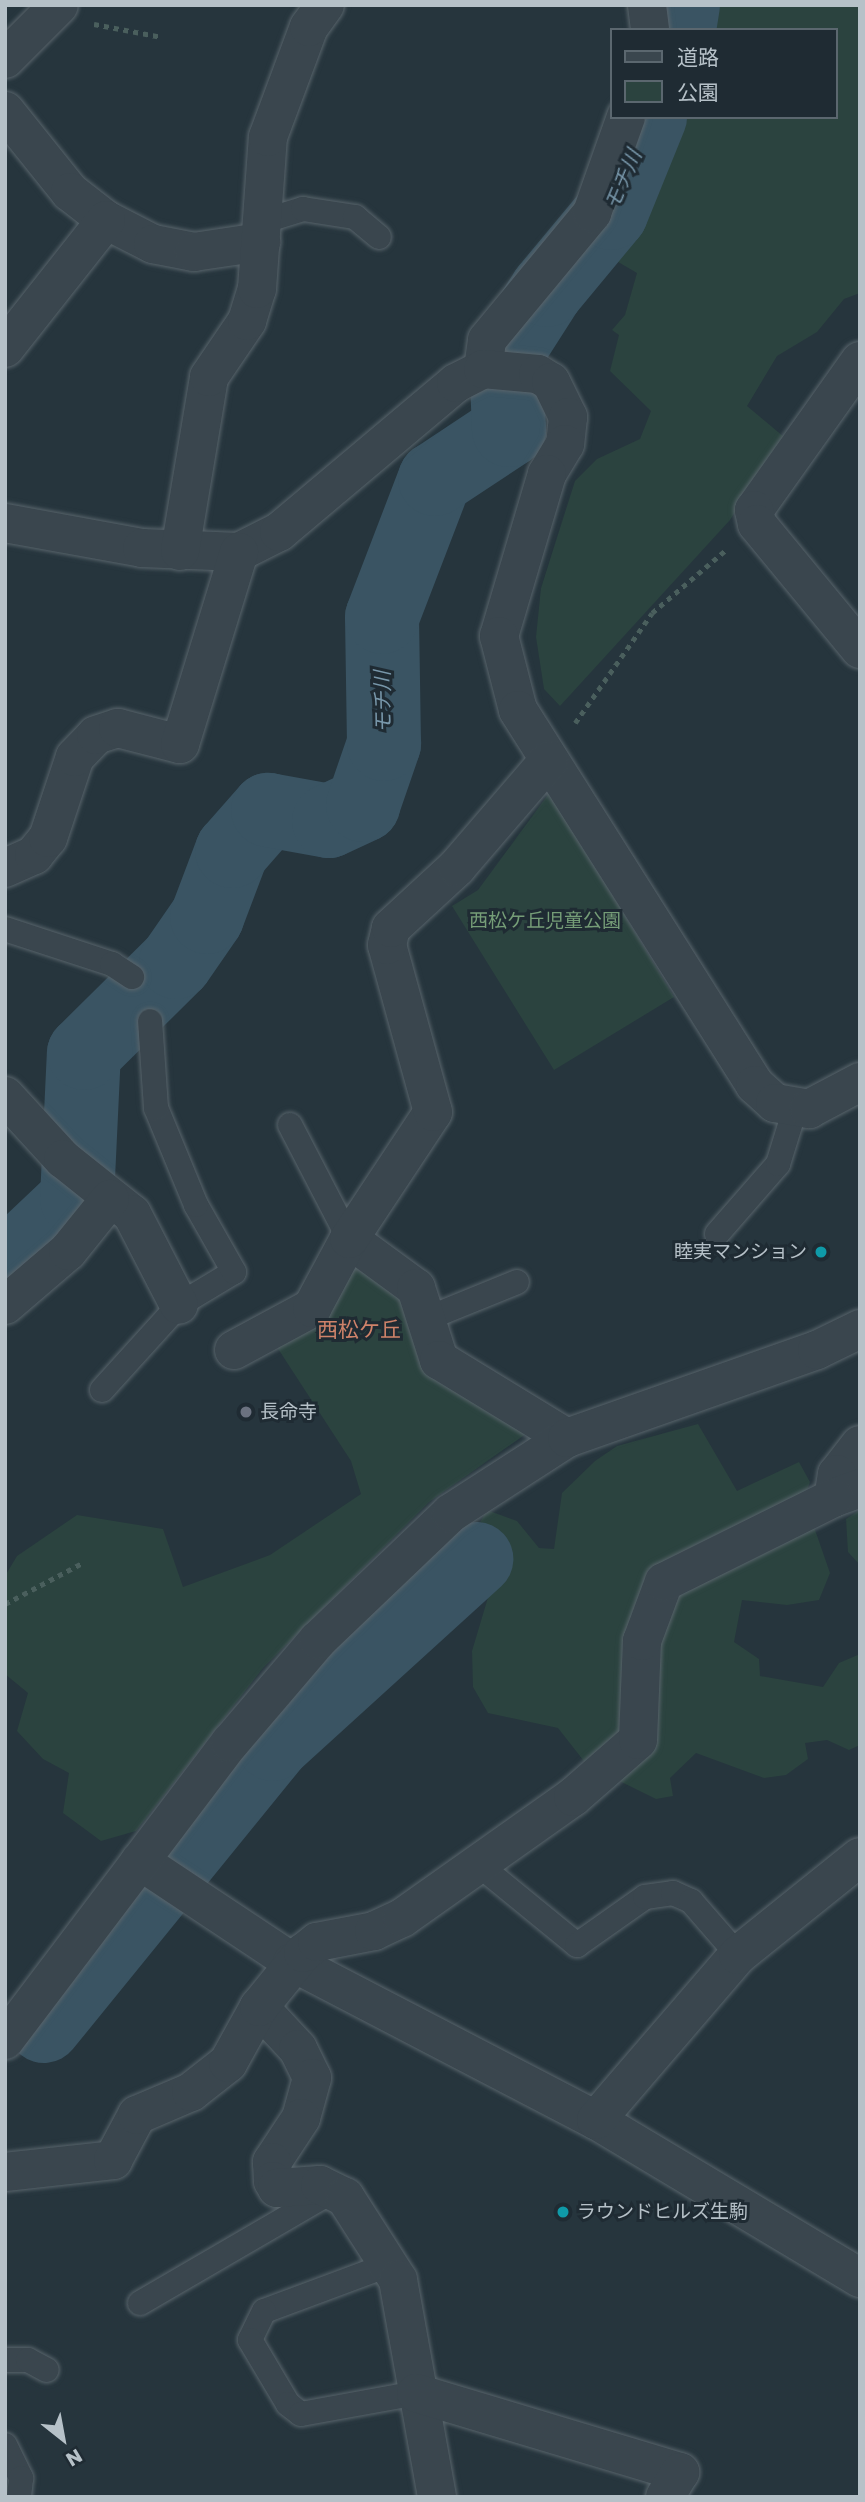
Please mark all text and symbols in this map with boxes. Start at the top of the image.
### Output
legend [610,28,837,119]
text: 道路 [677,43,719,72]
text: 公園 [677,78,719,107]
water label: モチ川 [599,146,647,214]
water label: モチ川 [370,670,396,734]
park label: 西松ケ丘児童公園 [469,910,621,932]
place label: 睦実マンション [674,1241,807,1263]
marker: 睦実マンション [813,1244,829,1260]
district label: 西松ケ丘 [317,1317,401,1343]
place label: 長命寺 [260,1401,317,1423]
marker: 長命寺 [238,1404,254,1420]
place label: ラウンドヒルズ生駒 [577,2201,748,2223]
marker: ラウンドヒルズ生駒 [555,2204,571,2220]
north arrow [28,2404,98,2474]
text: N [61,2442,87,2473]

